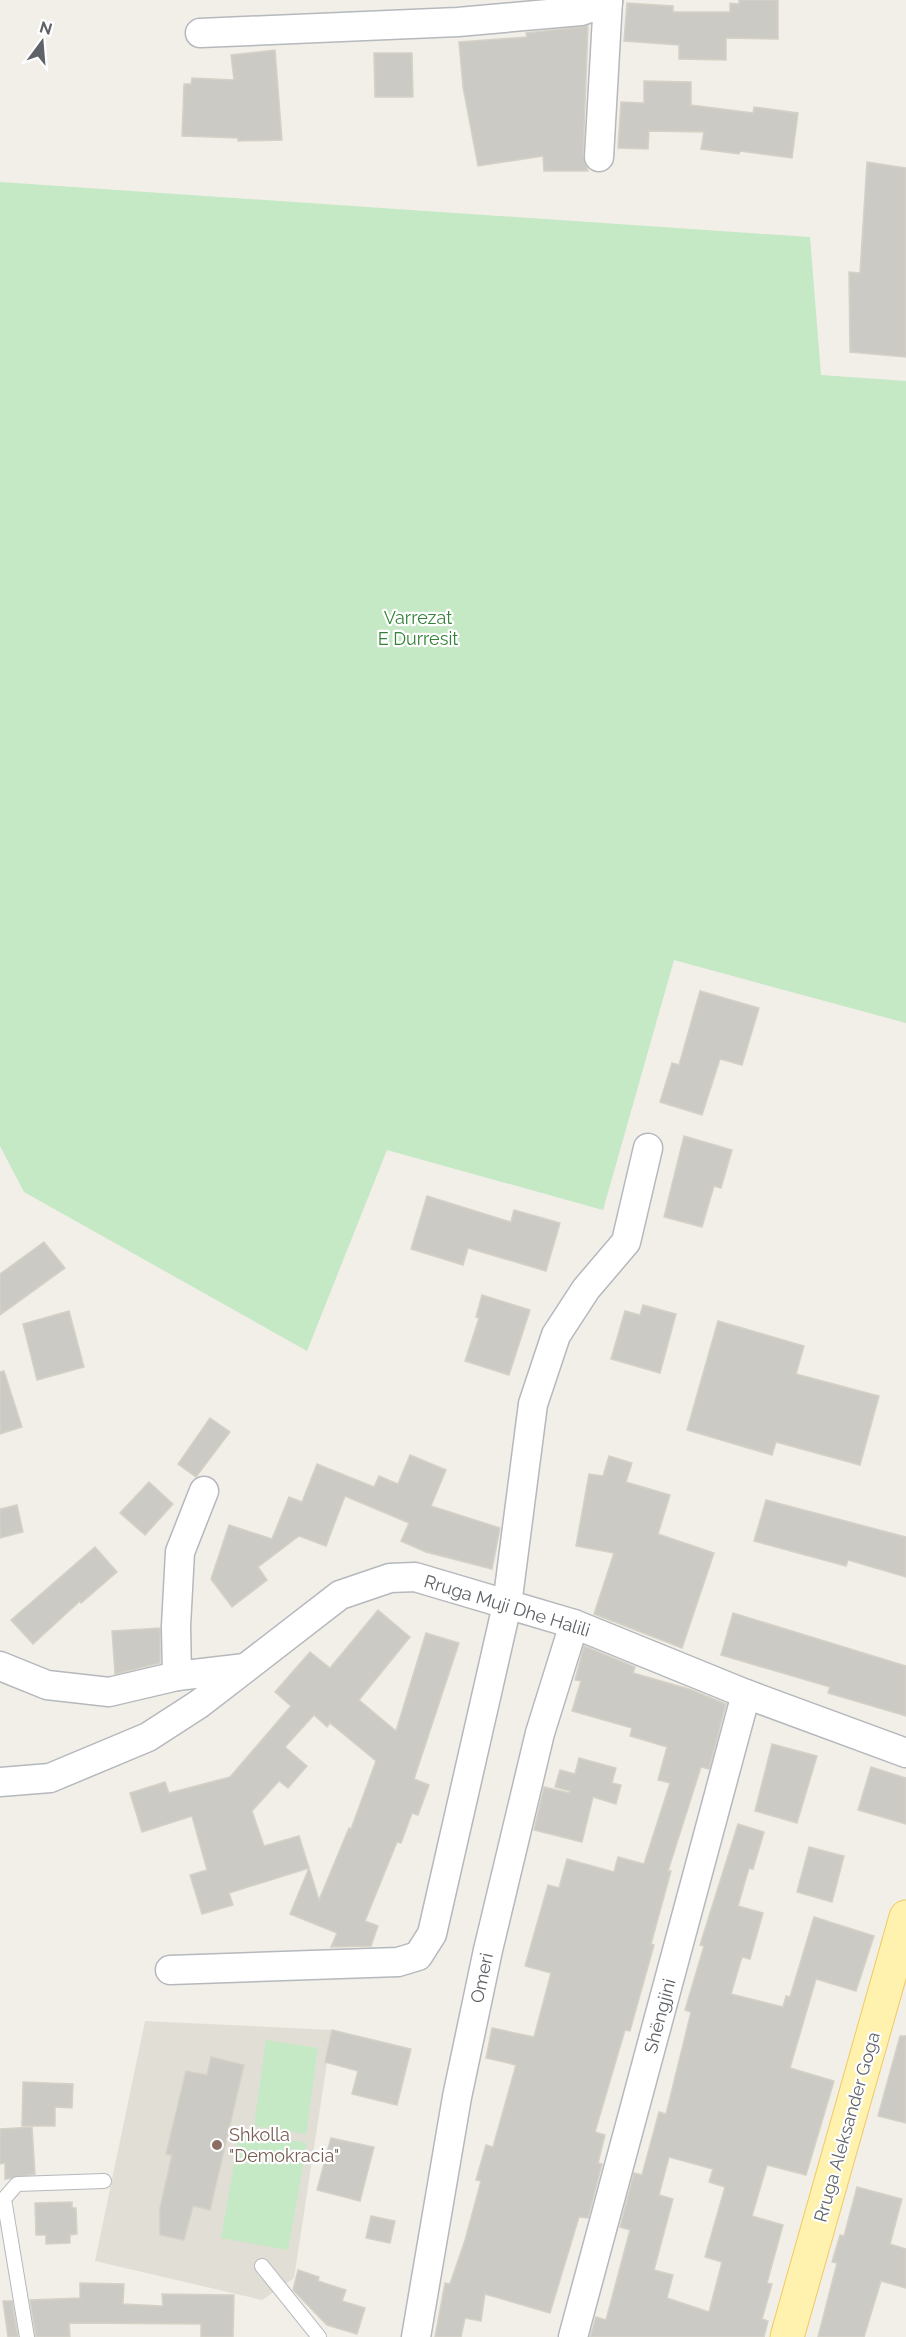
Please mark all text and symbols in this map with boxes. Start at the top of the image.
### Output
north arrow [12,12,72,72]
text: N [38,17,54,39]
park label: Varrezat E Durresit [378,607,458,649]
street label: Rruga Muji Dhe Halili [422,1570,593,1641]
street label: Omeri [466,1951,497,2005]
street label: Shëngjini [639,1976,680,2055]
street label: Rruga Aleksander Goga [809,2029,884,2224]
place label: Shkolla "Demokracia" [229,2124,339,2166]
marker: Shkolla "Demokracia" [210,2138,224,2152]

